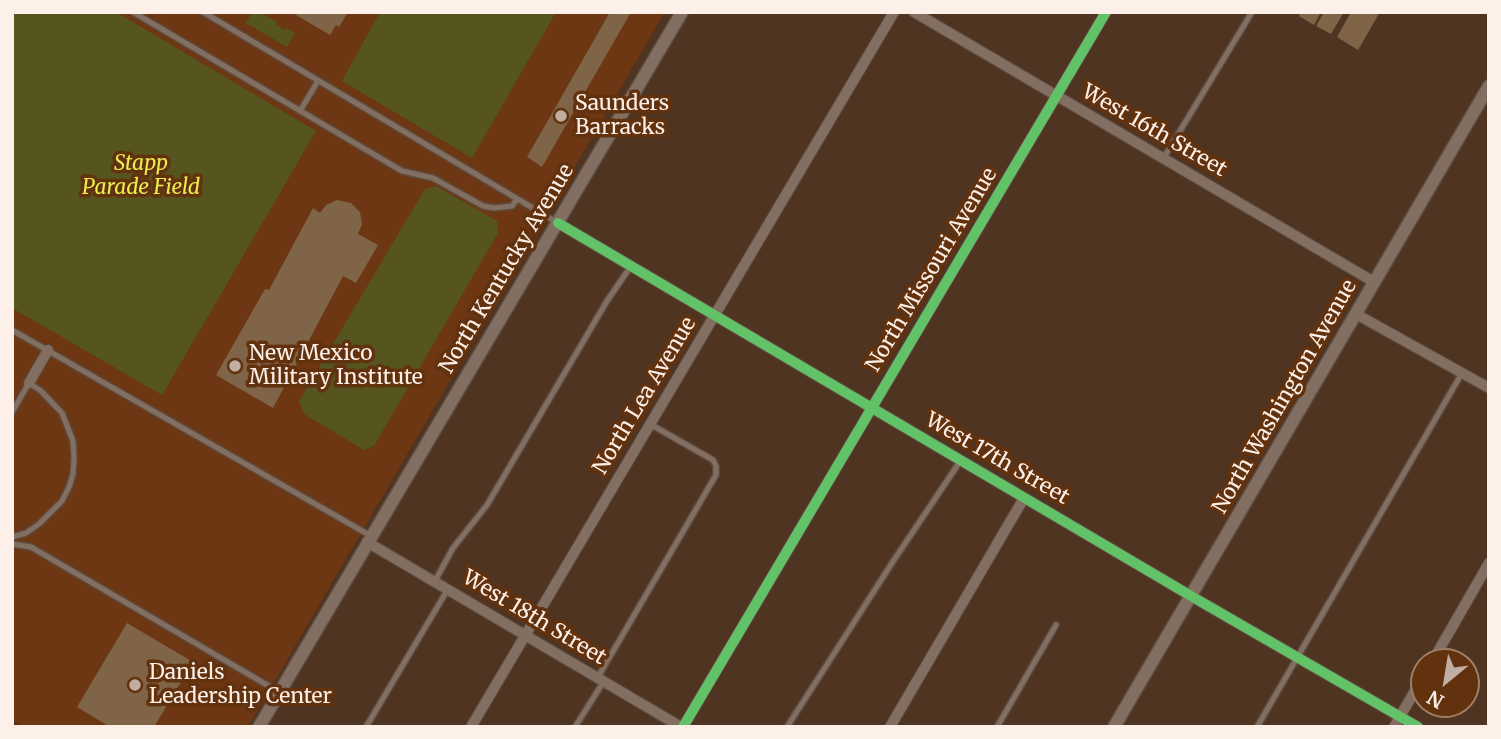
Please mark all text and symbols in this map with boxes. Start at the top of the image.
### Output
street label: West 16th Street [1077,79,1231,183]
place label: Saunders Barracks [575,91,669,141]
marker: Saunders Barracks [553,108,569,124]
park label: Stapp Parade Field [82,151,200,201]
street label: North Kentucky Avenue [434,160,580,378]
street label: North Missouri Avenue [861,164,1003,376]
street label: North Washington Avenue [1208,276,1362,518]
street label: North Lea Avenue [588,313,702,479]
place label: New Mexico Military Institute [249,341,423,391]
marker: New Mexico Military Institute [227,358,243,374]
street label: West 17th Street [921,408,1073,510]
street label: West 18th Street [458,565,610,671]
north arrow [1410,648,1480,718]
place label: Daniels Leadership Center [149,660,332,710]
marker: Daniels Leadership Center [127,677,143,693]
text: N [1423,685,1448,714]

